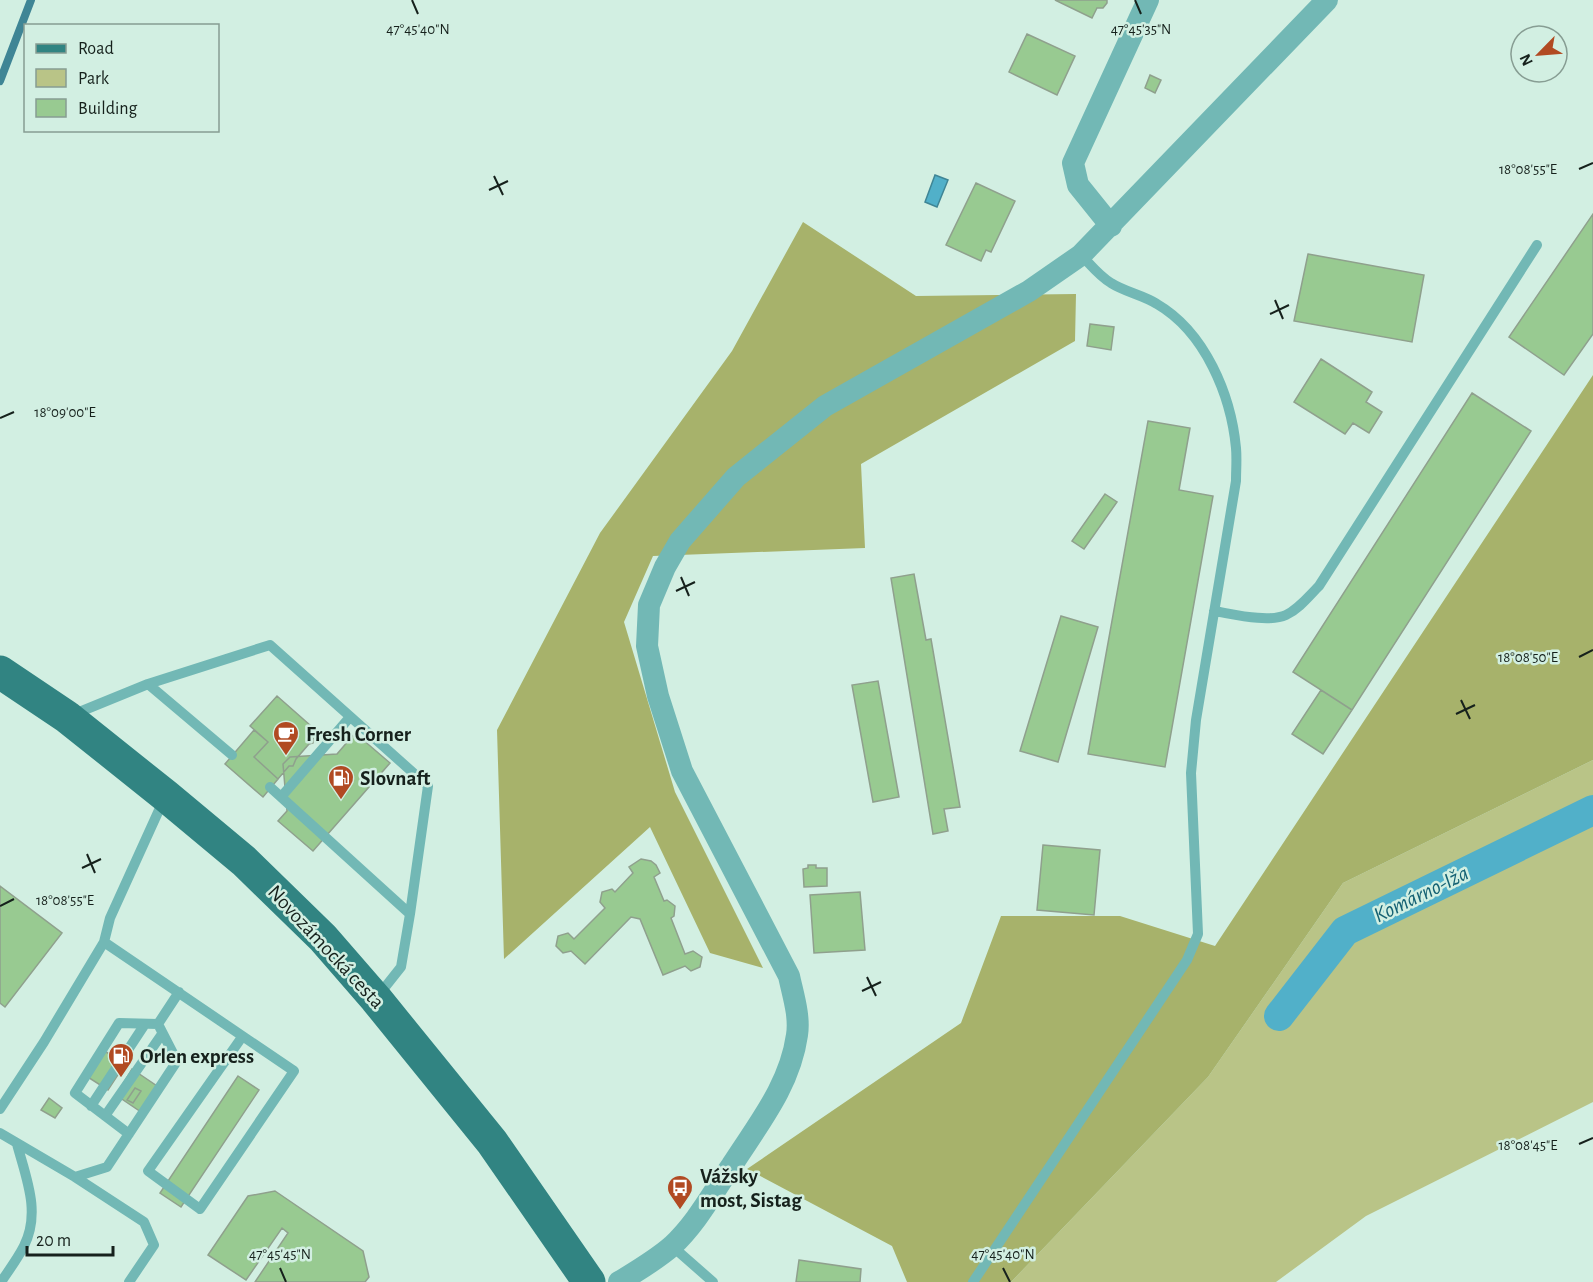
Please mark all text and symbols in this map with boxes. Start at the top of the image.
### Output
text: 47°45'40"N [386,22,450,37]
text: 47°45'35"N [1111,22,1171,37]
legend [24,24,219,132]
north arrow [1509,24,1569,84]
text: Road [78,40,114,58]
text: N [1517,51,1536,68]
text: Park [78,70,110,88]
text: Building [78,100,138,118]
text: 18°08'55"E [1499,162,1557,177]
text: 18°09'00"E [34,405,96,420]
text: 18°08'50"E [1498,650,1558,665]
cafe icon: Fresh Corner [271,719,301,757]
place label: Fresh Corner [306,724,412,745]
fuel station icon: Slovnaft [326,763,356,801]
place label: Slovnaft [360,768,430,789]
water label: Komárno-Iža [1370,862,1472,926]
street label: Novozámocká cesta [264,881,388,1013]
text: 18°08'55"E [36,893,94,908]
fuel station icon: Orlen express [106,1041,136,1079]
place label: Orlen express [140,1046,254,1067]
text: 18°08'45"E [1498,1138,1558,1153]
place label: Vážsky most, Sistag [700,1166,802,1211]
bus stop icon: Vážsky most, Sistag [665,1173,695,1211]
scale bar [27,1219,112,1257]
text: 20 m [36,1232,71,1250]
text: 47°45'45"N [249,1247,311,1262]
text: 47°45'40"N [971,1247,1035,1262]

